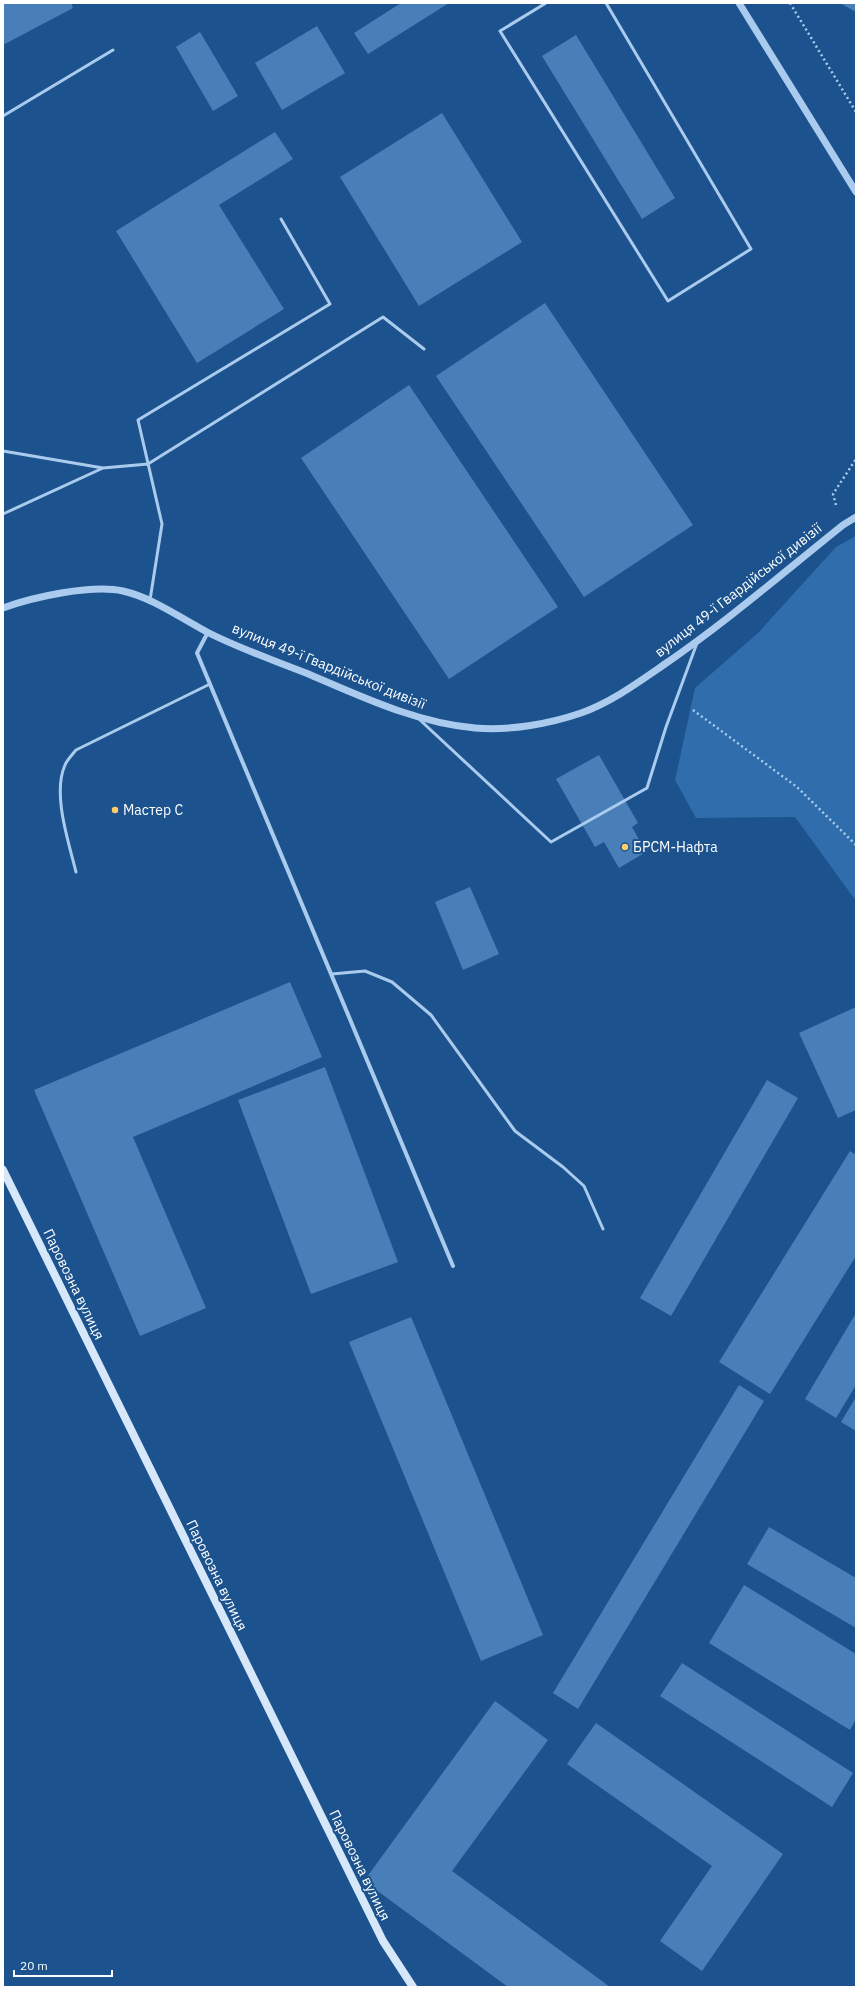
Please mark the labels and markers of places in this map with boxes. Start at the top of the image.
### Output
place label: Мастер С [123,801,183,819]
marker: Мастер С [110,805,120,815]
place label: БРСМ-Нафта [633,838,718,856]
marker: БРСМ-Нафта [620,842,630,852]

